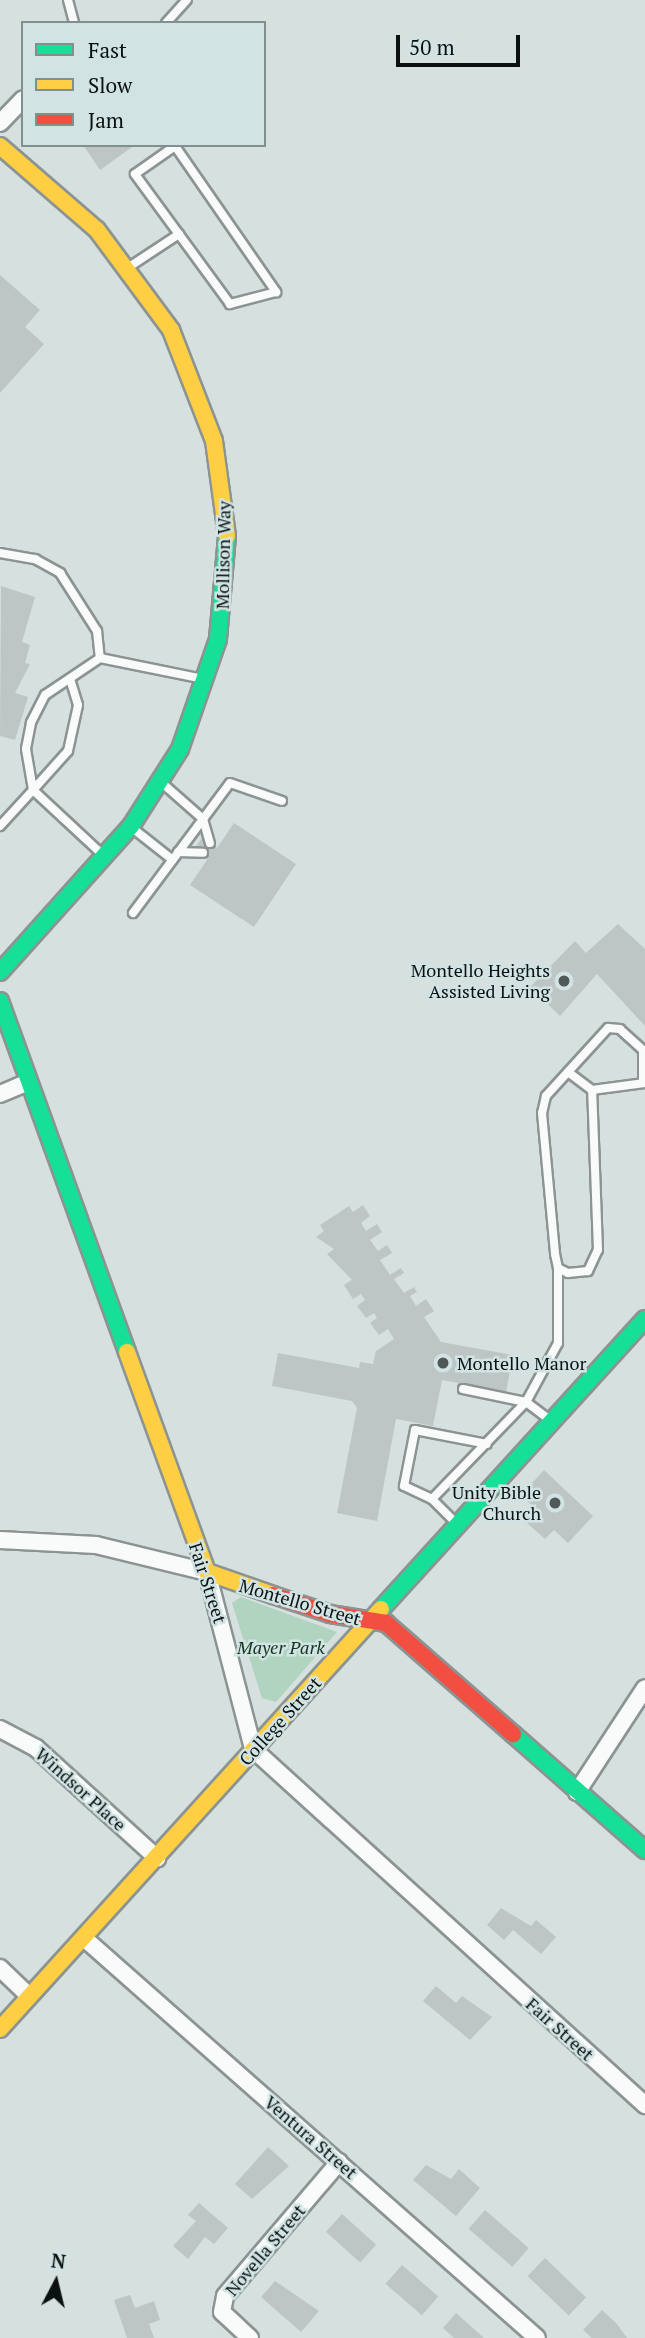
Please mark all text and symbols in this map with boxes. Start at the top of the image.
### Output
legend [21,21,266,147]
scale bar [400,21,524,65]
text: 50 m [409,33,455,61]
text: Fast [88,36,127,64]
text: Slow [88,71,132,99]
text: Jam [88,106,124,134]
street label: Mollison Way [211,501,235,609]
place label: Montello Heights Assisted Living [411,960,550,1002]
marker: Montello Heights Assisted Living [556,973,572,989]
place label: Montello Manor [457,1352,586,1374]
marker: Montello Manor [435,1355,451,1371]
place label: Unity Bible Church [452,1482,541,1524]
marker: Unity Bible Church [547,1495,563,1511]
street label: Fair Street [185,1540,231,1626]
street label: Montello Street [237,1574,363,1630]
park label: Mayer Park [237,1636,325,1658]
street label: College Street [235,1672,325,1770]
street label: Windsor Place [31,1743,131,1835]
street label: Fair Street [522,1993,598,2065]
street label: Ventura Street [260,2091,362,2183]
street label: Novella Street [220,2200,310,2300]
north arrow [21,2247,91,2317]
text: N [50,2247,67,2274]

